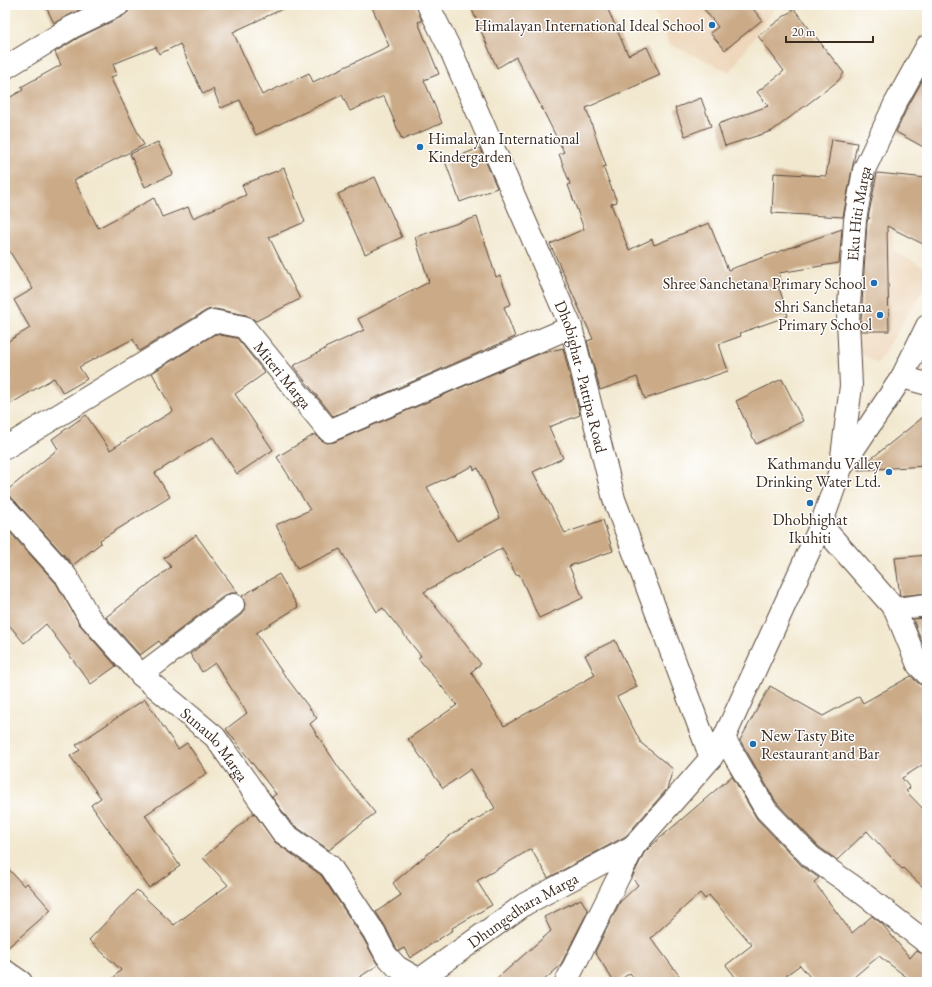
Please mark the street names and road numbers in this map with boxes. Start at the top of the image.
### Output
street label: Eku Hiti Marga [842,161,876,262]
street label: Dhobighat - Pattipa Road [550,297,612,456]
street label: Miteri Marga [249,337,317,414]
street label: Sunaulo Marga [176,703,253,786]
street label: Dhungedhara Marga [463,867,582,953]

